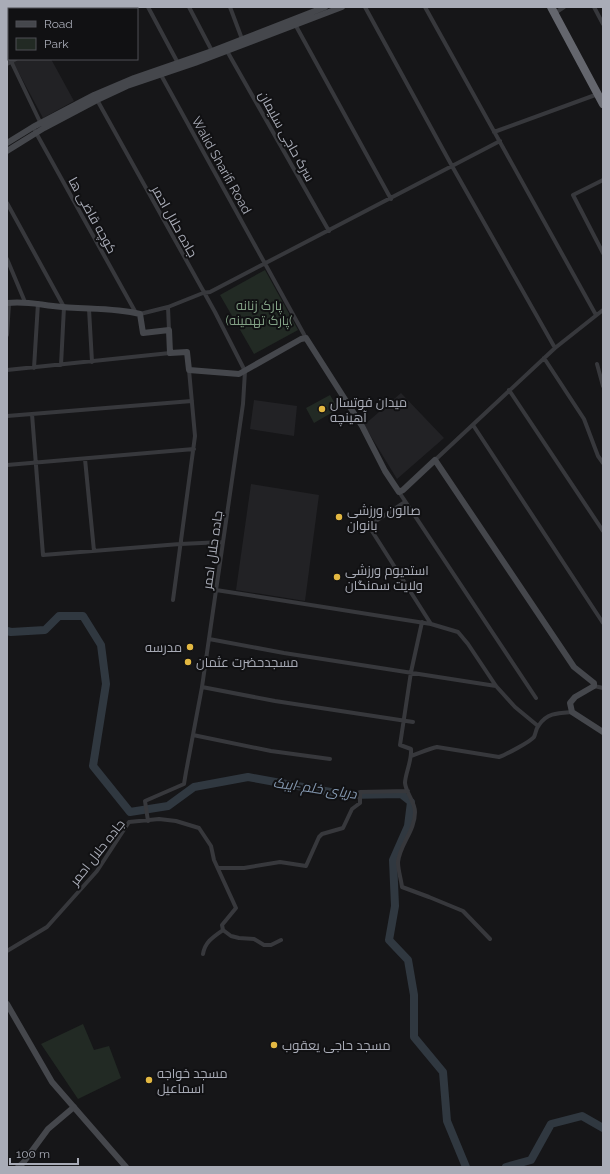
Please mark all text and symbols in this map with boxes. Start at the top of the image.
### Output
legend [8,8,138,60]
text: Road [44,17,73,31]
text: Park [44,37,69,51]
street label: سرک حاجی سلیمان [256,89,318,184]
street label: Walid Sharifi Road [189,114,254,216]
street label: کوچه قاضی ها [64,174,120,257]
street label: جاده حلال احمر [147,182,200,260]
park label: پارک زنانه (پارک تهمینه( [225,298,293,330]
place label: میدان فوتسال آهینچه [330,395,407,427]
marker: میدان فوتسال آهینچه [317,404,327,414]
place label: صالون ورزشی بانوان [347,503,421,533]
street label: جاده حلال احمر [199,510,226,592]
marker: صالون ورزشی بانوان [334,512,344,522]
place label: استدیوم ورزشی ولایت سمنگان [345,563,429,593]
marker: استدیوم ورزشی ولایت سمنگان [332,572,342,582]
place label: مدرسه [145,640,182,655]
marker: مدرسه [185,642,195,652]
place label: مسجدحضرت عثمان [196,655,298,670]
marker: مسجدحضرت عثمان [183,657,193,667]
water label: دریای خلم-ایبک [272,774,359,804]
street label: جاده حلال احمر [66,816,129,890]
place label: مسجد حاجی یعقوب [282,1038,391,1053]
marker: مسجد حاجی یعقوب [269,1040,279,1050]
place label: مسجد خواجه اسماعیل [157,1066,228,1096]
marker: مسجد خواجه اسماعیل [144,1075,154,1085]
scale bar [10,1140,78,1166]
text: 100 m [16,1147,50,1161]

